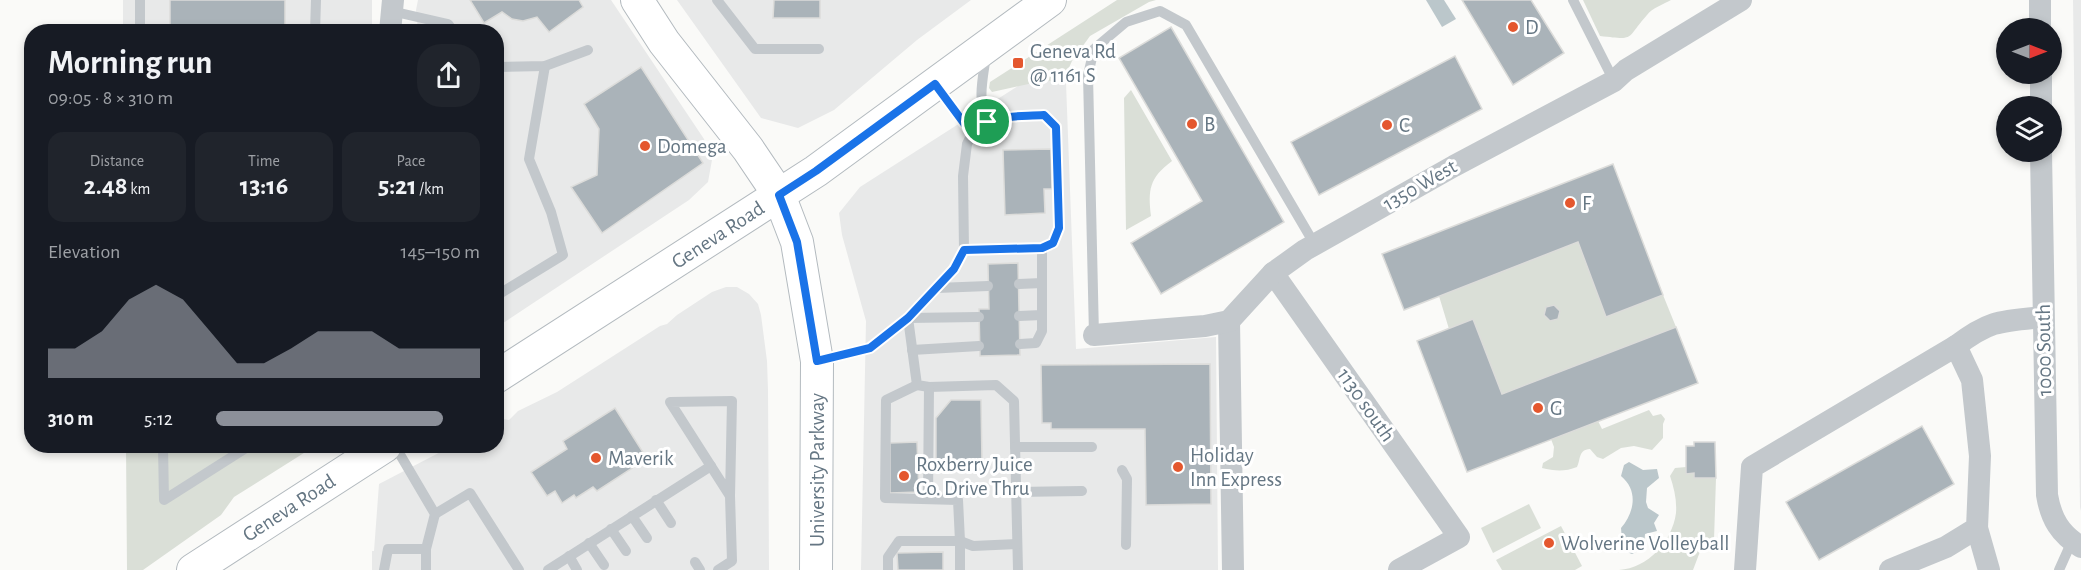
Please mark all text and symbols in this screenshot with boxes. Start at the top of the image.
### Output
place label: D [1525,17,1539,38]
north arrow [1996,18,2062,84]
map controls [1996,18,2062,162]
marker: D [1506,20,1520,34]
place label: Geneva Rd @ 1161 S [1030,41,1116,86]
button: share [417,44,480,107]
text: Morning run [48,47,212,80]
marker: Geneva Rd @ 1161 S [1011,56,1025,70]
text: 09:05 · 8 × 310 m [48,88,173,108]
pin [961,96,1012,147]
button: layers [1996,96,2062,162]
icon: arrive [970,105,1003,138]
place label: B [1204,114,1215,135]
place label: C [1399,115,1410,136]
marker: B [1185,117,1199,131]
marker: C [1380,118,1394,132]
place label: Domega [657,136,727,157]
marker: Domega [638,139,652,153]
text: Distance [90,153,144,169]
text: Time [248,153,280,169]
text: Pace [397,153,425,169]
street label: 1350 West [1380,155,1461,214]
text: 2.48 [84,173,128,199]
text: 13:16 [240,173,288,199]
text: 5:21 [378,173,417,199]
text: km [128,181,150,197]
text: /km [417,181,444,197]
place label: F [1582,193,1592,214]
marker: F [1563,196,1577,210]
street label: Geneva Road [668,197,768,273]
text: Elevation [48,242,120,262]
text: 145–150 m [401,242,480,262]
street label: 1000 South [2033,304,2055,396]
street label: 1130 south [1333,365,1399,445]
street label: University Parkway [807,393,828,547]
place label: G [1550,398,1563,419]
marker: G [1531,401,1545,415]
text: 310 m [48,409,93,429]
text: 5:12 [144,409,173,429]
place label: Holiday Inn Express [1190,445,1282,490]
place label: Maverik [608,448,674,469]
marker: Maverik [589,451,603,465]
place label: Roxberry Juice Co. Drive Thru [916,454,1033,499]
marker: Holiday Inn Express [1171,460,1185,474]
marker: Roxberry Juice Co. Drive Thru [897,469,911,483]
street label: Geneva Road [239,470,339,546]
place label: Wolverine Volleyball [1561,533,1730,554]
marker: Wolverine Volleyball [1542,536,1556,550]

